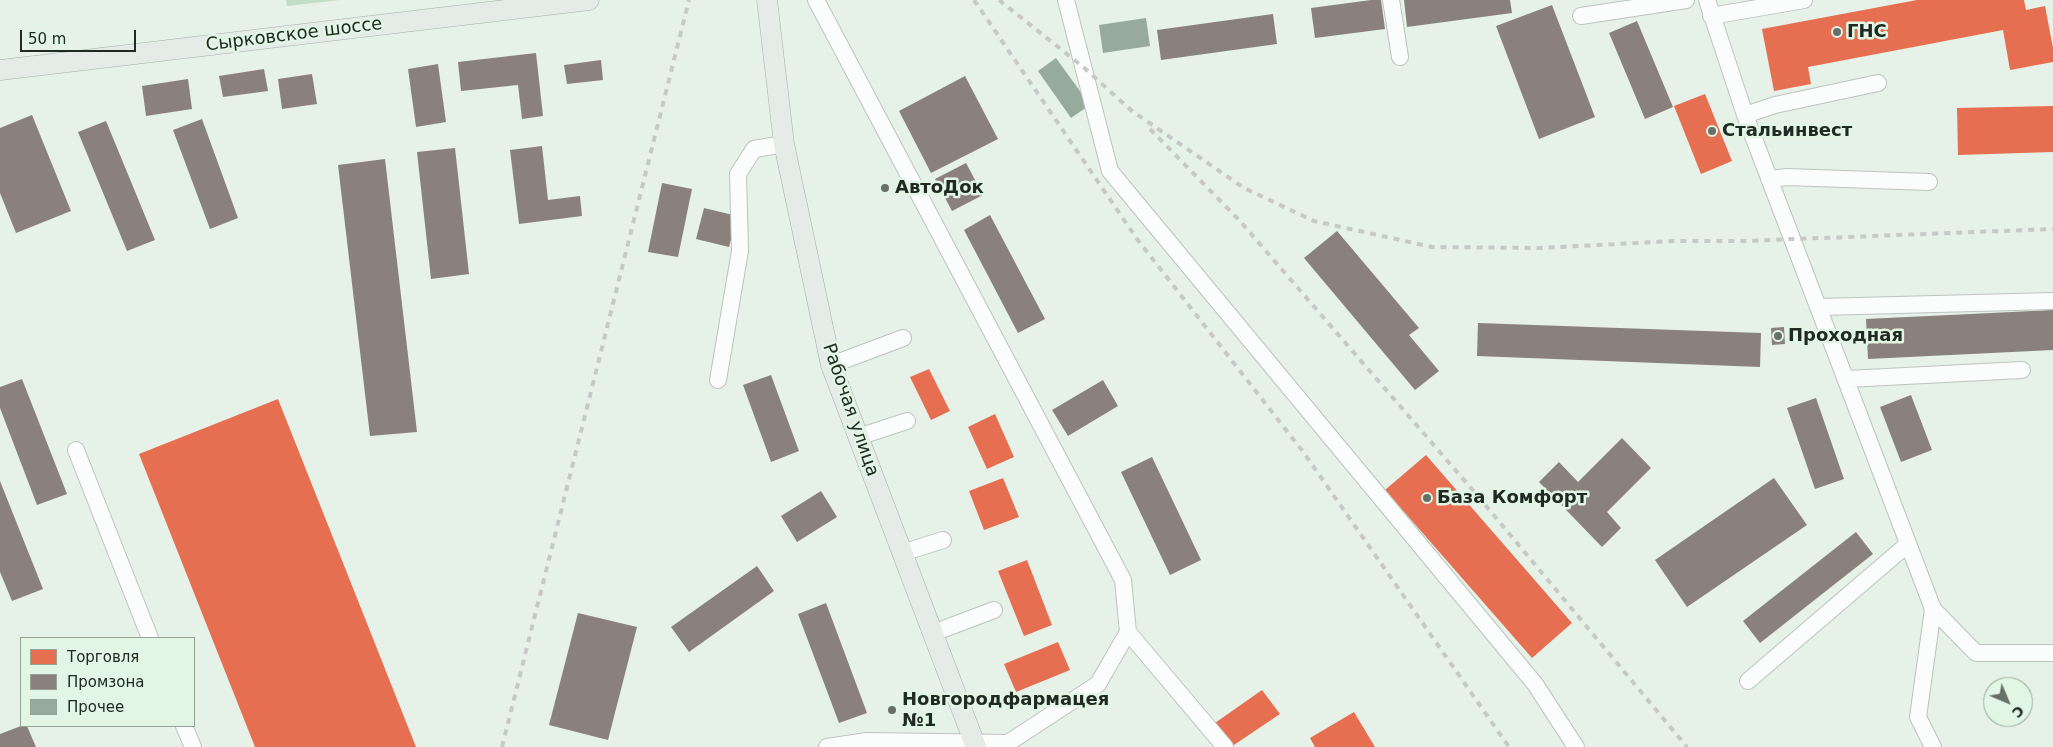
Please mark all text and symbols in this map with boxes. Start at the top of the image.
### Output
street label: Сырковское шоссе [205,13,383,57]
scale bar [22,20,139,52]
place label: ГНС [1847,21,1887,43]
marker: ГНС [1831,26,1843,38]
text: 50 m [28,30,66,48]
place label: Стальинвест [1722,120,1852,142]
marker: Стальинвест [1706,125,1718,137]
place label: АвтоДок [895,177,984,199]
marker: АвтоДок [879,182,891,194]
place label: Проходная [1788,325,1903,347]
marker: Проходная [1772,330,1784,342]
street label: Рабочая улица [817,341,883,479]
place label: База Комфорт [1437,487,1587,509]
marker: База Комфорт [1421,492,1433,504]
legend [20,637,195,727]
text: Торговля [67,648,139,666]
text: Промзона [67,673,144,691]
north arrow [1983,677,2033,727]
place label: Новгородфармацея №1 [902,689,1109,732]
text: Прочее [67,698,124,716]
text: С [2009,703,2027,721]
marker: Новгородфармацея №1 [886,704,898,716]

